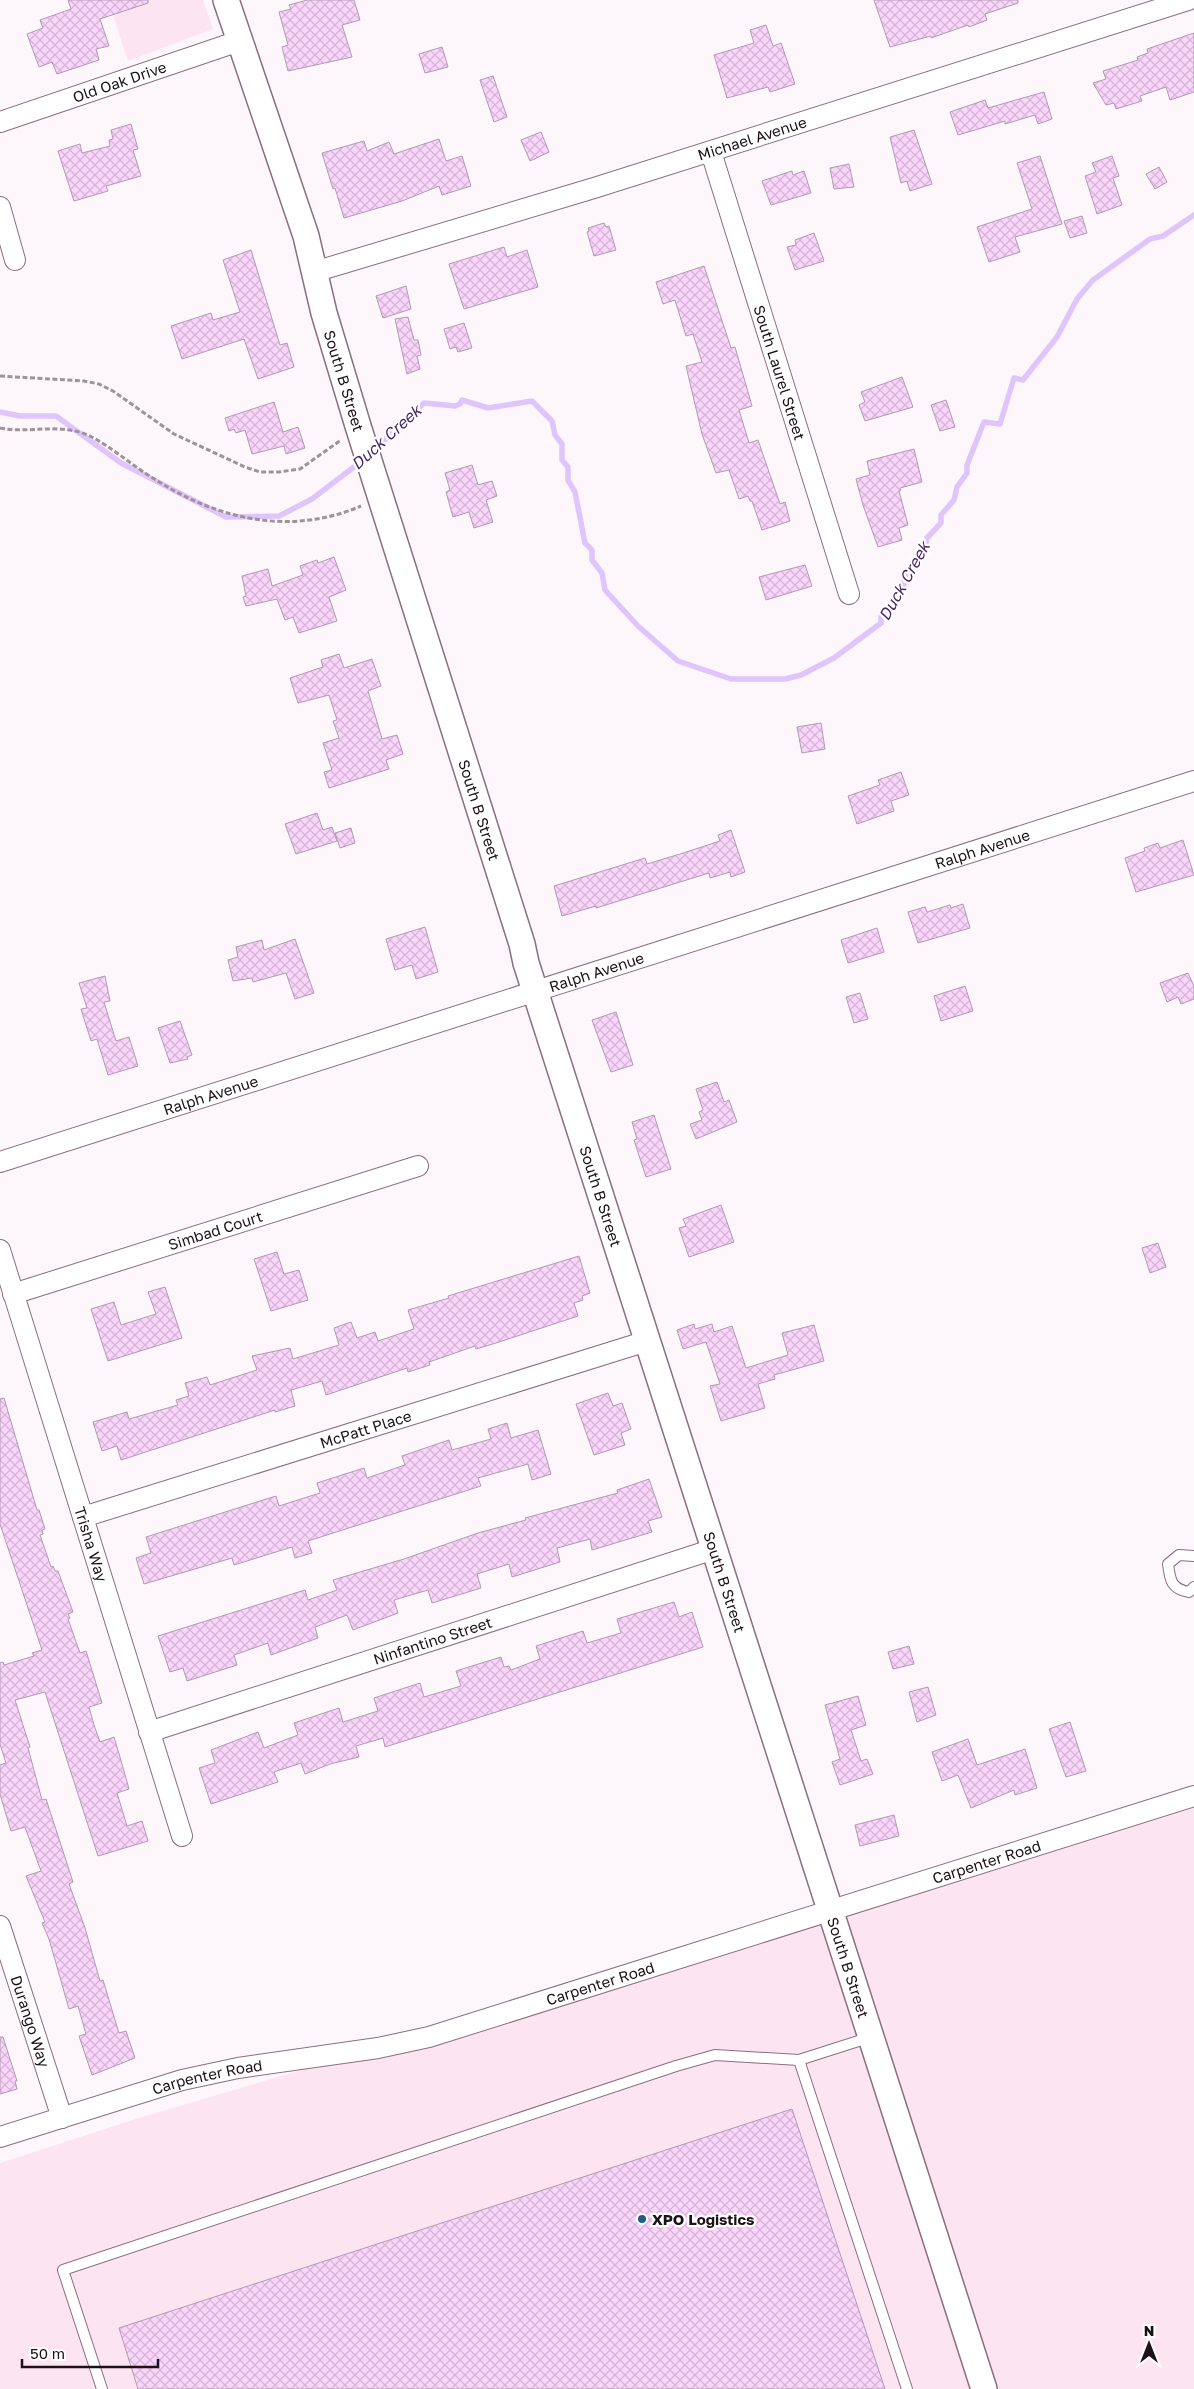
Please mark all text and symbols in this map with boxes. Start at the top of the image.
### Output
street label: Old Oak Drive [70,57,169,106]
street label: Michael Avenue [695,112,809,164]
street label: South Laurel Street [750,303,809,442]
street label: South B Street [321,328,368,434]
water label: Duck Creek [347,399,427,474]
water label: Duck Creek [874,536,935,624]
street label: South B Street [455,757,504,863]
street label: Ralph Avenue [933,825,1032,872]
street label: Ralph Avenue [547,948,646,995]
street label: Ralph Avenue [161,1071,261,1118]
street label: South B Street [576,1143,626,1249]
street label: Simbad Court [166,1207,265,1253]
street label: McPatt Place [318,1406,414,1452]
street label: Trisha Way [71,1504,112,1584]
street label: South B Street [700,1529,749,1635]
street label: Ninfantino Street [371,1613,494,1668]
street label: Carpenter Road [930,1836,1043,1887]
street label: South B Street [824,1915,873,2020]
street label: Carpenter Road [544,1958,657,2009]
street label: Durango Way [8,1973,54,2070]
street label: Carpenter Road [150,2056,263,2098]
place label: XPO Logistics [652,2210,755,2228]
marker: XPO Logistics [636,2213,648,2225]
north arrow [1124,2319,1174,2369]
text: N [1144,2322,1154,2339]
scale bar [22,2336,159,2368]
text: 50 m [30,2344,65,2362]

